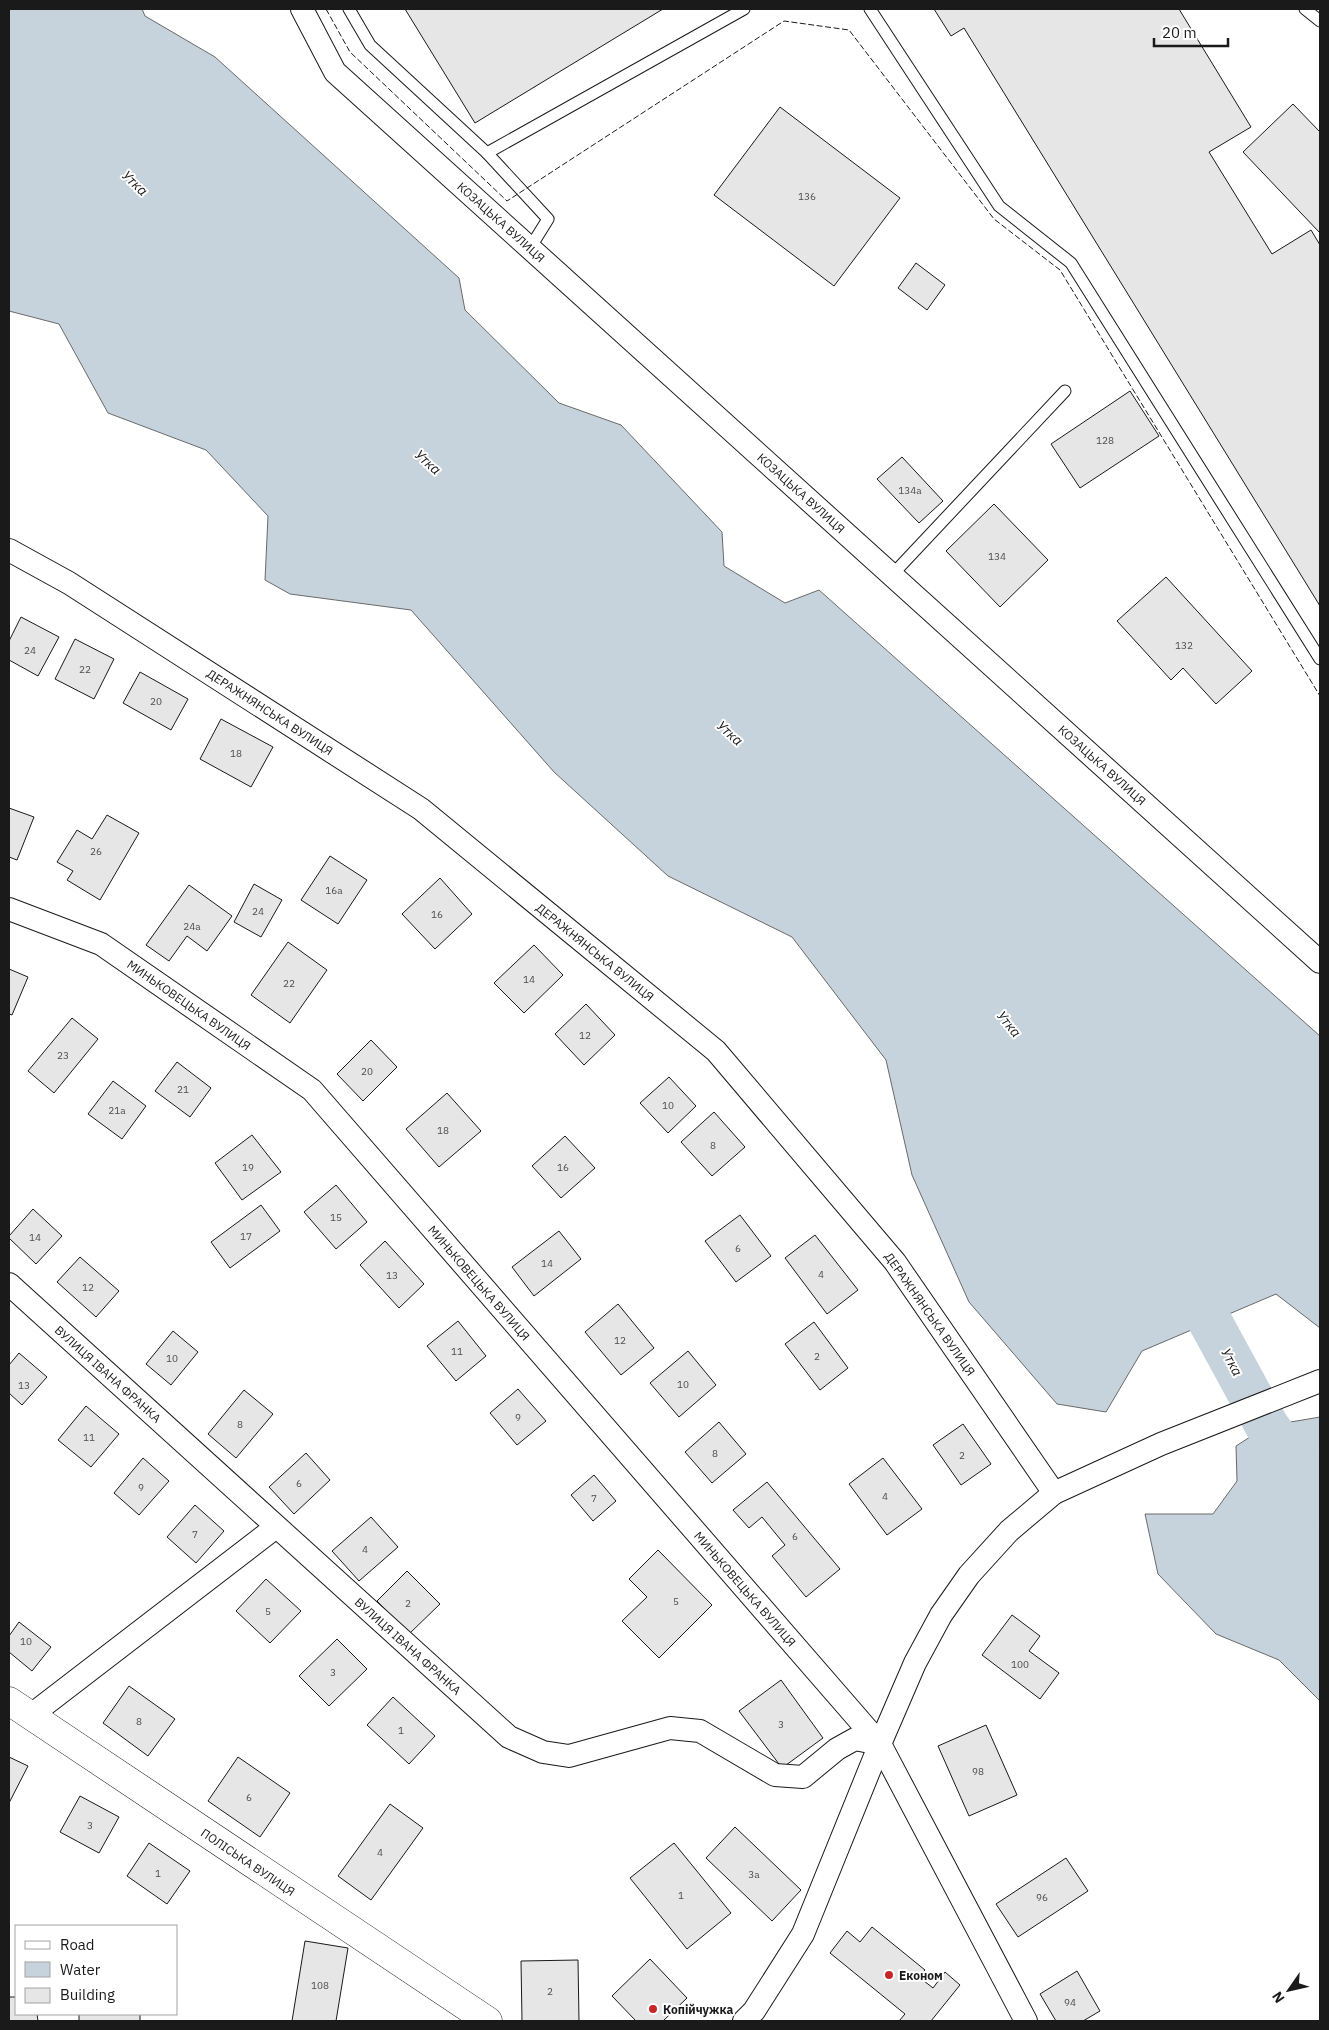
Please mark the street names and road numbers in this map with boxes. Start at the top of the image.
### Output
street label: КОЗАЦЬКА ВУЛИЦЯ [454,179,548,265]
street label: КОЗАЦЬКА ВУЛИЦЯ [754,450,848,536]
street label: ДЕРАЖНЯНСЬКА ВУЛИЦЯ [204,666,336,758]
street label: КОЗАЦЬКА ВУЛИЦЯ [1055,722,1149,808]
street label: ДЕРАЖНЯНСЬКА ВУЛИЦЯ [533,900,657,1004]
street label: МИНЬКОВЕЦЬКА ВУЛИЦЯ [124,957,254,1053]
street label: МИНЬКОВЕЦЬКА ВУЛИЦЯ [425,1222,533,1344]
street label: ДЕРАЖНЯНСЬКА ВУЛИЦЯ [882,1249,978,1379]
street label: ВУЛИЦЯ ІВАНА ФРАНКА [52,1322,165,1426]
street label: МИНЬКОВЕЦЬКА ВУЛИЦЯ [691,1528,799,1650]
street label: ВУЛИЦЯ ІВАНА ФРАНКА [352,1594,465,1698]
street label: ПОЛІСЬКА ВУЛИЦЯ [198,1825,298,1899]

